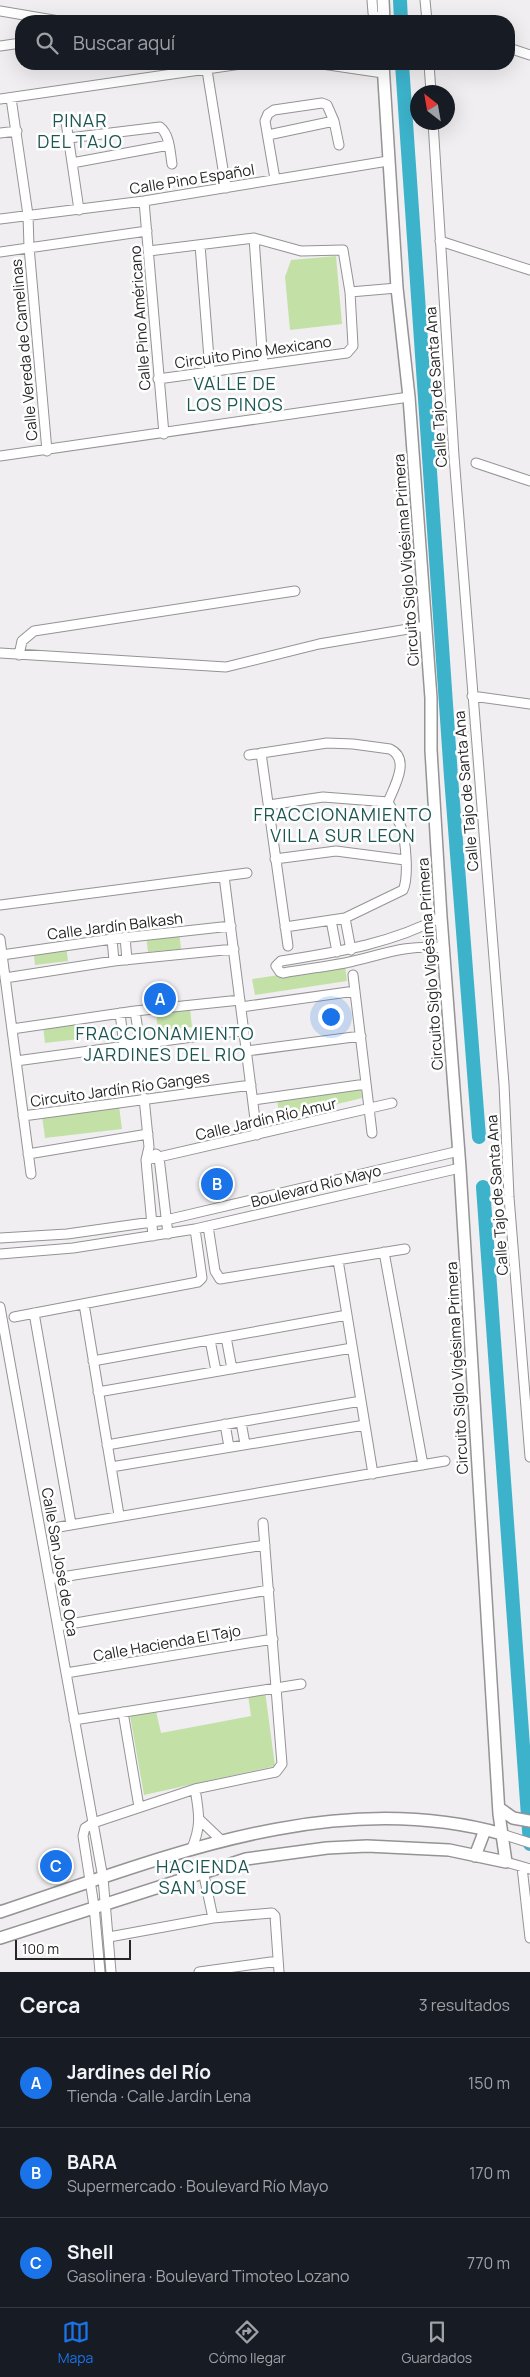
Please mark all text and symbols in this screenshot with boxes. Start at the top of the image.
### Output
search box [15,15,515,70]
icon: search [33,29,61,57]
text: Buscar aquí [73,30,175,56]
north arrow [410,85,455,130]
district label: PINAR DEL TAJO [37,108,123,153]
street label: Calle Pino Español [128,159,256,199]
street label: Calle Pino Américano [124,245,156,391]
street label: Calle Vereda de Camelinas [6,258,42,442]
street label: Calle Tajo de Santa Ana [420,306,452,468]
street label: Circuito Pino Mexicano [173,331,333,373]
district label: VALLE DE LOS PINOS [186,371,284,416]
street label: Circuito Siglo Vigésima Primera [388,453,424,667]
street label: Calle Tajo de Santa Ana [449,710,483,872]
district label: FRACCIONAMIENTO VILLA SUR LEON [254,802,432,847]
street label: Circuito Siglo Vigésima Primera [412,857,448,1071]
street label: Calle Jardín Balkash [46,907,184,945]
pin: A [144,980,176,1018]
your location [318,1004,344,1030]
district label: FRACCIONAMIENTO JARDINES DEL RIO [76,1021,254,1066]
street label: Circuito Jardín Río Ganges [29,1066,211,1112]
street label: Calle Jardín Río Amur [193,1092,339,1145]
street label: Calle Tajo de Santa Ana [481,1114,513,1276]
street label: Boulevard Río Mayo [249,1160,383,1212]
pin: B [201,1165,233,1203]
street label: Circuito Siglo Vigésima Primera [441,1261,473,1475]
street label: Calle San José de Oca [37,1486,83,1638]
street label: Calle Hacienda El Tajo [92,1620,243,1666]
pin: C [40,1847,72,1885]
district label: HACIENDA SAN JOSE [156,1854,250,1899]
scale bar [15,1937,131,1960]
text: 100 m [22,1939,59,1958]
text: Cerca [20,1991,80,2019]
text: 3 resultados [419,1994,510,2016]
text: Jardines del Río [67,2059,211,2085]
text: A [31,2072,41,2094]
text: 150 m [468,2072,510,2094]
text: Tienda · Calle Jardín Lena [67,2085,251,2107]
text: BARA [67,2149,117,2175]
text: B [31,2162,41,2184]
text: 170 m [469,2162,510,2184]
text: Supermercado · Boulevard Río Mayo [67,2175,328,2197]
text: Shell [67,2239,113,2265]
text: C [30,2252,42,2274]
text: 770 m [467,2252,510,2274]
text: Gasolinera · Boulevard Timoteo Lozano [67,2265,350,2287]
tab: Mapa [58,2318,93,2367]
tab: Cómo llegar [209,2318,286,2367]
tab: Guardados [401,2318,472,2367]

